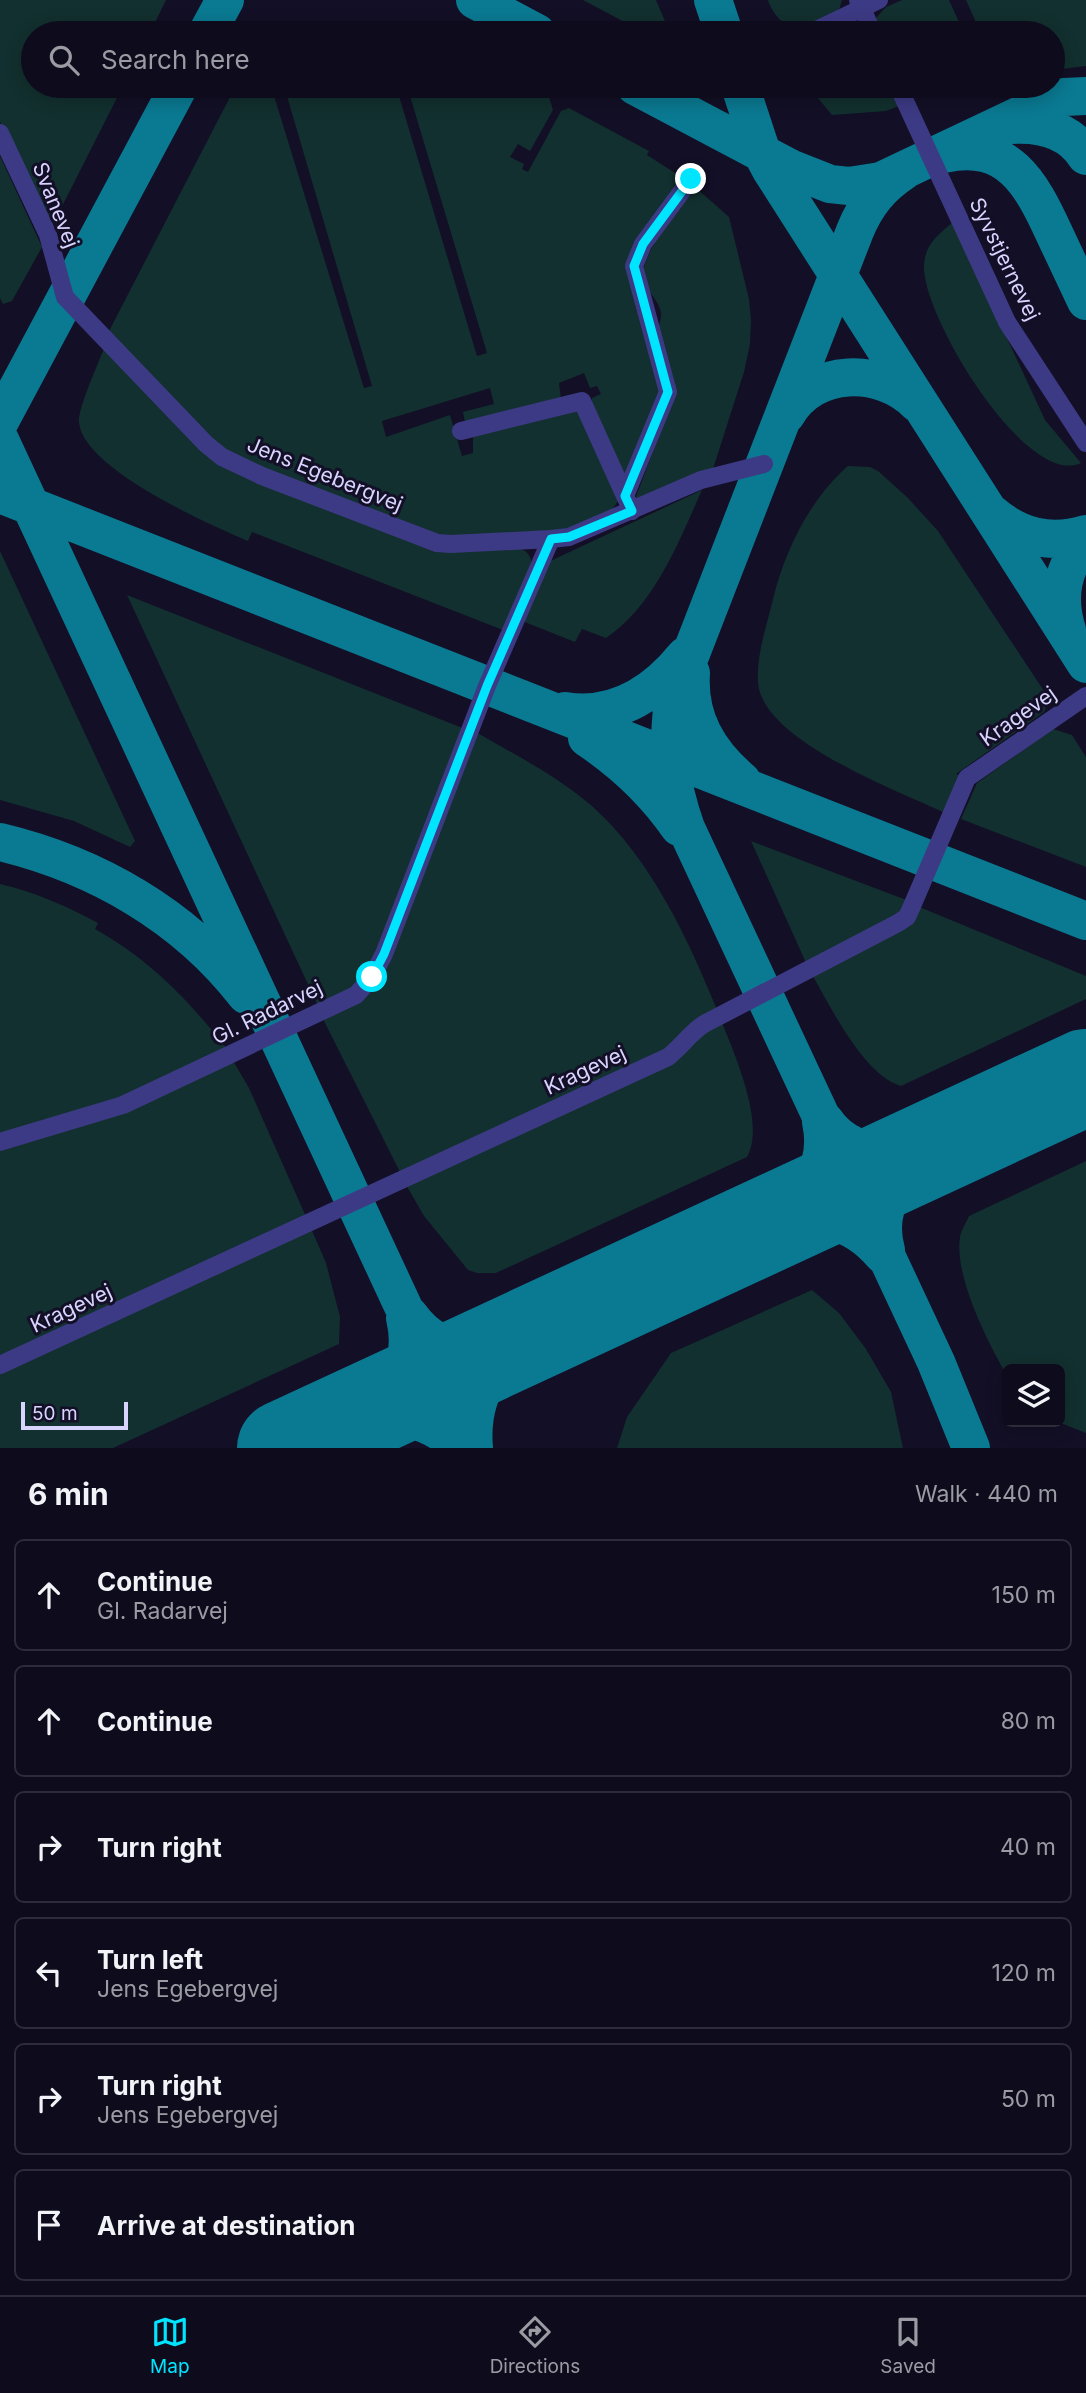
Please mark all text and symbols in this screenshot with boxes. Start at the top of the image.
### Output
search box [21,21,1065,98]
icon: search [45,41,83,79]
text: Search here [101,44,250,75]
street label: Svanevej [28,159,84,251]
route end [675,163,706,194]
street label: Syvstjernevej [964,193,1046,325]
street label: Jens Egebergvej [244,431,406,517]
street label: Kragevej [975,681,1061,751]
route start [356,961,387,992]
street label: Gl. Radarvej [208,975,326,1049]
street label: Kragevej [540,1040,630,1100]
street label: Kragevej [26,1278,116,1338]
map controls [1002,1364,1065,1427]
button: layers [1002,1364,1065,1427]
scale bar [21,1399,128,1431]
text: 50 m [32,1402,78,1425]
text: 6 min [28,1476,109,1512]
text: Walk · 440 m [915,1480,1058,1508]
text: Continue [97,1566,213,1597]
icon: ahead [30,1576,68,1614]
text: 150 m [992,1581,1056,1609]
text: Gl. Radarvej [97,1597,228,1625]
icon: ahead [30,1702,68,1740]
text: Continue [97,1706,213,1737]
text: 80 m [1001,1707,1056,1735]
icon: right [30,1828,68,1866]
text: Turn right [97,1832,222,1863]
text: 40 m [1000,1833,1056,1861]
text: Turn left [97,1944,203,1975]
icon: left [30,1954,68,1992]
text: 120 m [991,1959,1056,1987]
text: Jens Egebergvej [97,1975,278,2003]
text: Turn right [97,2070,222,2101]
icon: right [30,2080,68,2118]
text: 50 m [1001,2085,1056,2113]
text: Jens Egebergvej [97,2101,278,2129]
icon: arrive [30,2206,68,2244]
text: Arrive at destination [97,2210,356,2241]
tab: Map [150,2313,190,2378]
tab: Directions [490,2313,580,2378]
tab: Saved [880,2313,936,2378]

